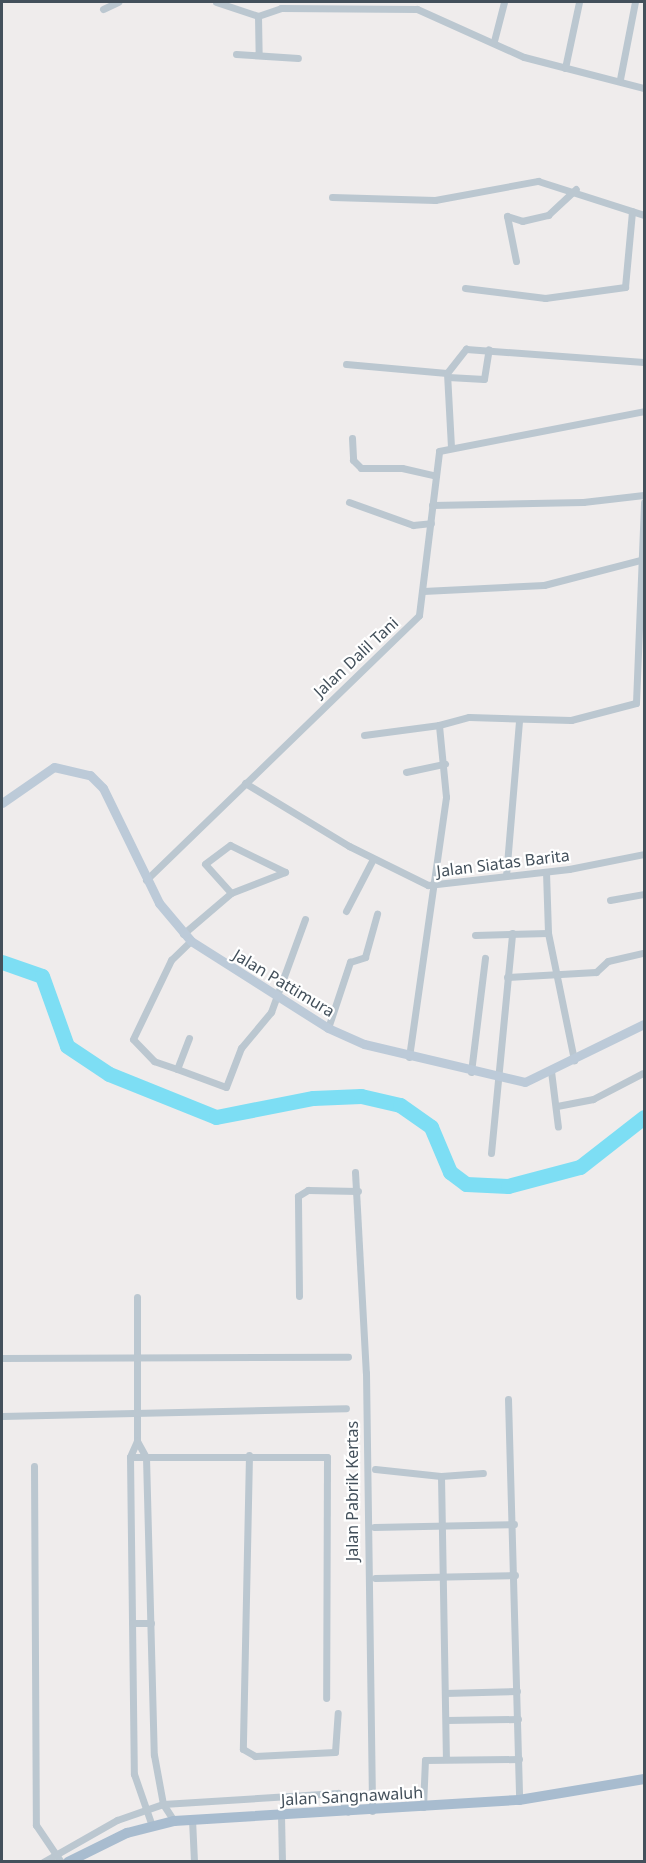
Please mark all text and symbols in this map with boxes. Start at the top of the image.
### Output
street label: Jalan Dalil Tani [310,613,402,701]
street label: Jalan Siatas Barita [435,845,571,881]
street label: Jalan Pattimura [230,945,338,1021]
street label: Jalan Pabrik Kertas [342,1421,362,1561]
street label: Jalan Sangnawaluh [280,1783,424,1809]

